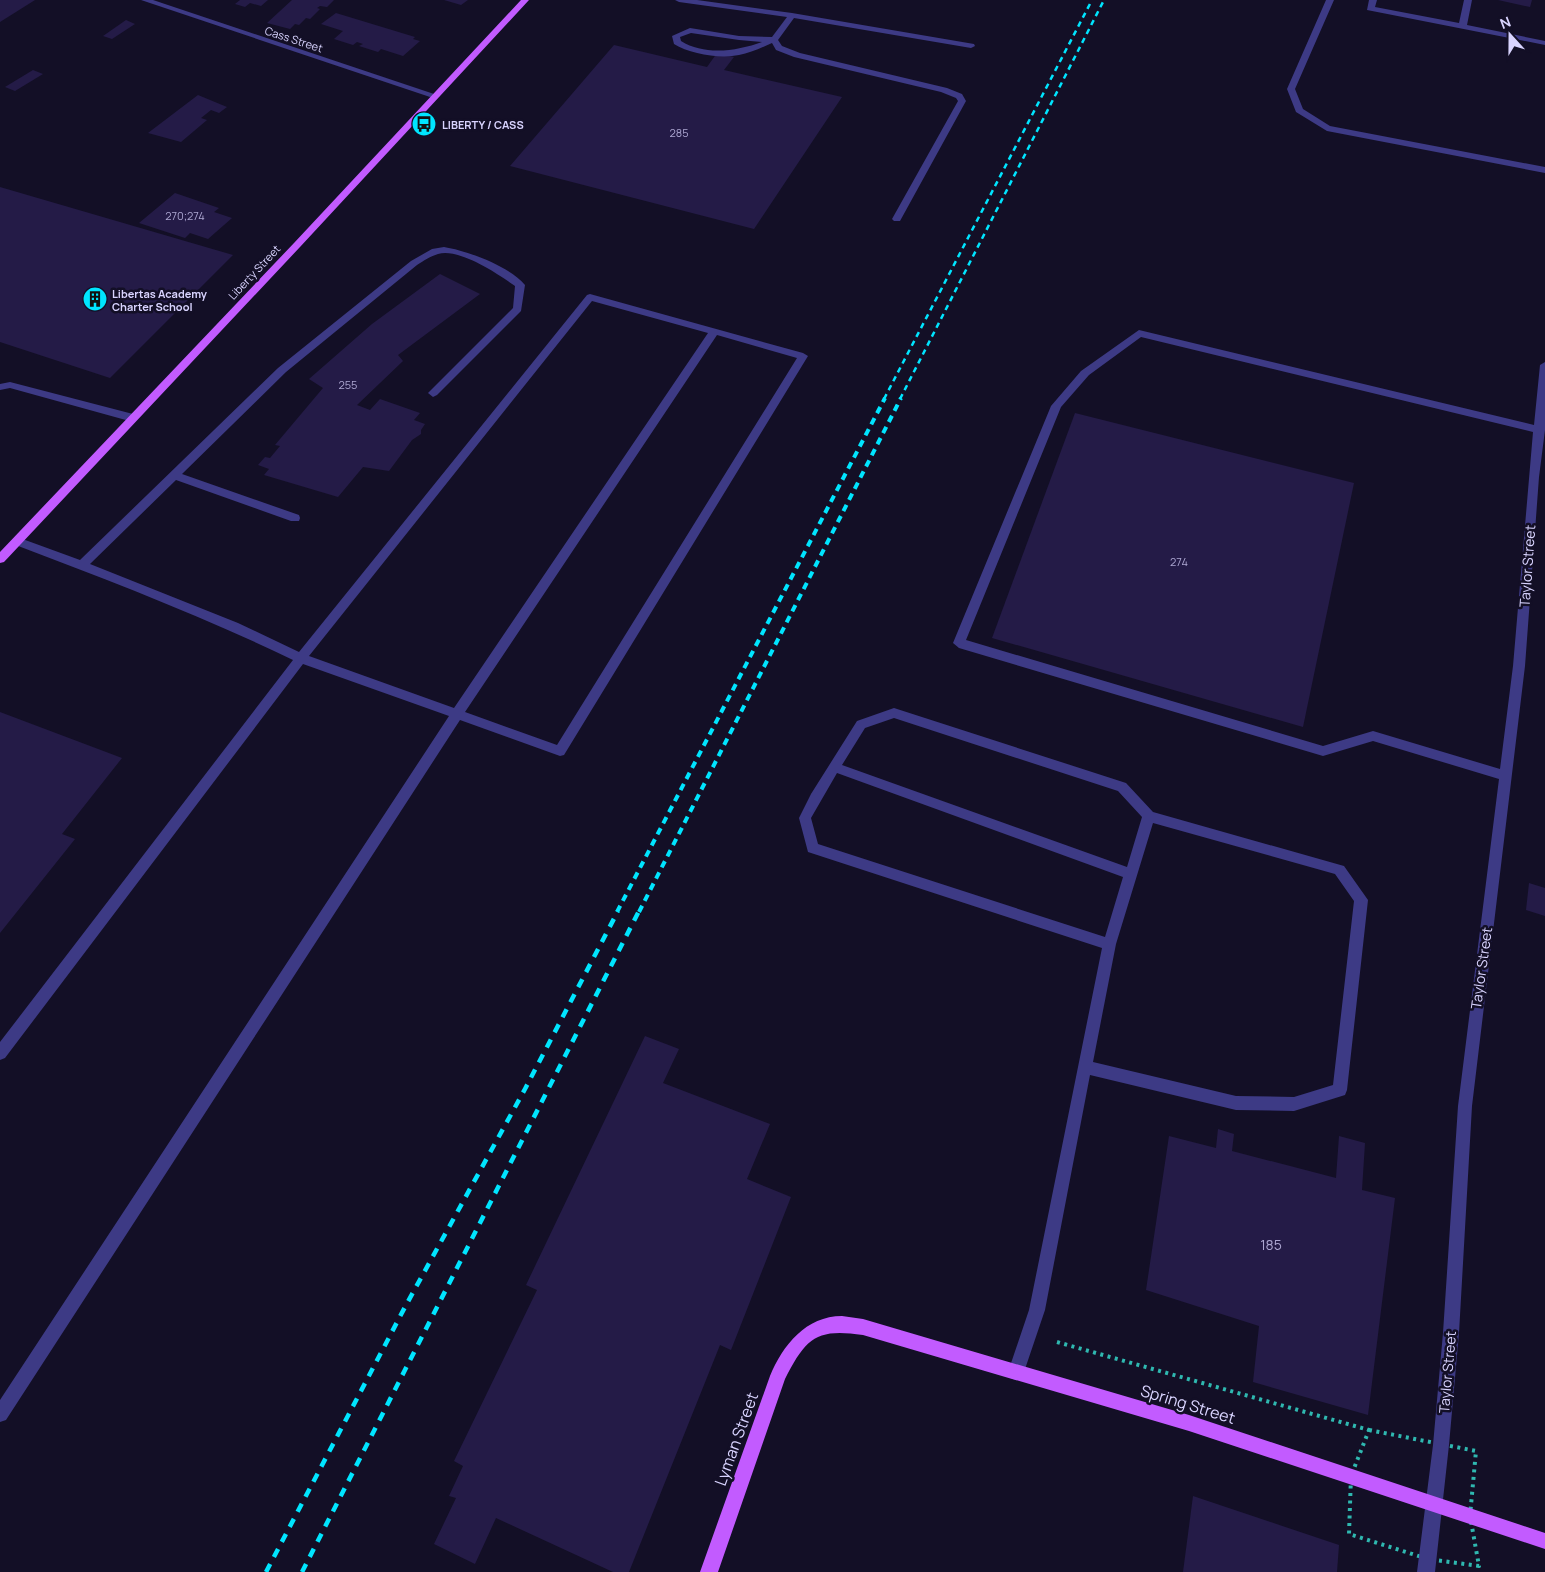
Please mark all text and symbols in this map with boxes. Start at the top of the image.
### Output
north arrow [1485,10,1535,60]
text: N [1497,12,1513,33]
street label: Cass Street [263,23,325,55]
bus stop icon: LIBERTY / CASS [411,111,437,137]
place label: LIBERTY / CASS [442,117,524,132]
house number: 285 [669,125,689,140]
house number: 270;274 [165,208,205,223]
street label: Liberty Street [225,241,283,303]
building icon: Libertas Academy Charter School [82,286,108,312]
place label: Libertas Academy Charter School [112,286,208,314]
house number: 255 [339,377,357,392]
street label: Taylor Street [1515,524,1539,608]
house number: 274 [1170,554,1188,569]
street label: Taylor Street [1466,925,1496,1010]
house number: 185 [1260,1235,1282,1254]
street label: Taylor Street [1434,1330,1460,1414]
street label: Spring Street [1138,1379,1238,1429]
street label: Lyman Street [709,1389,763,1489]

